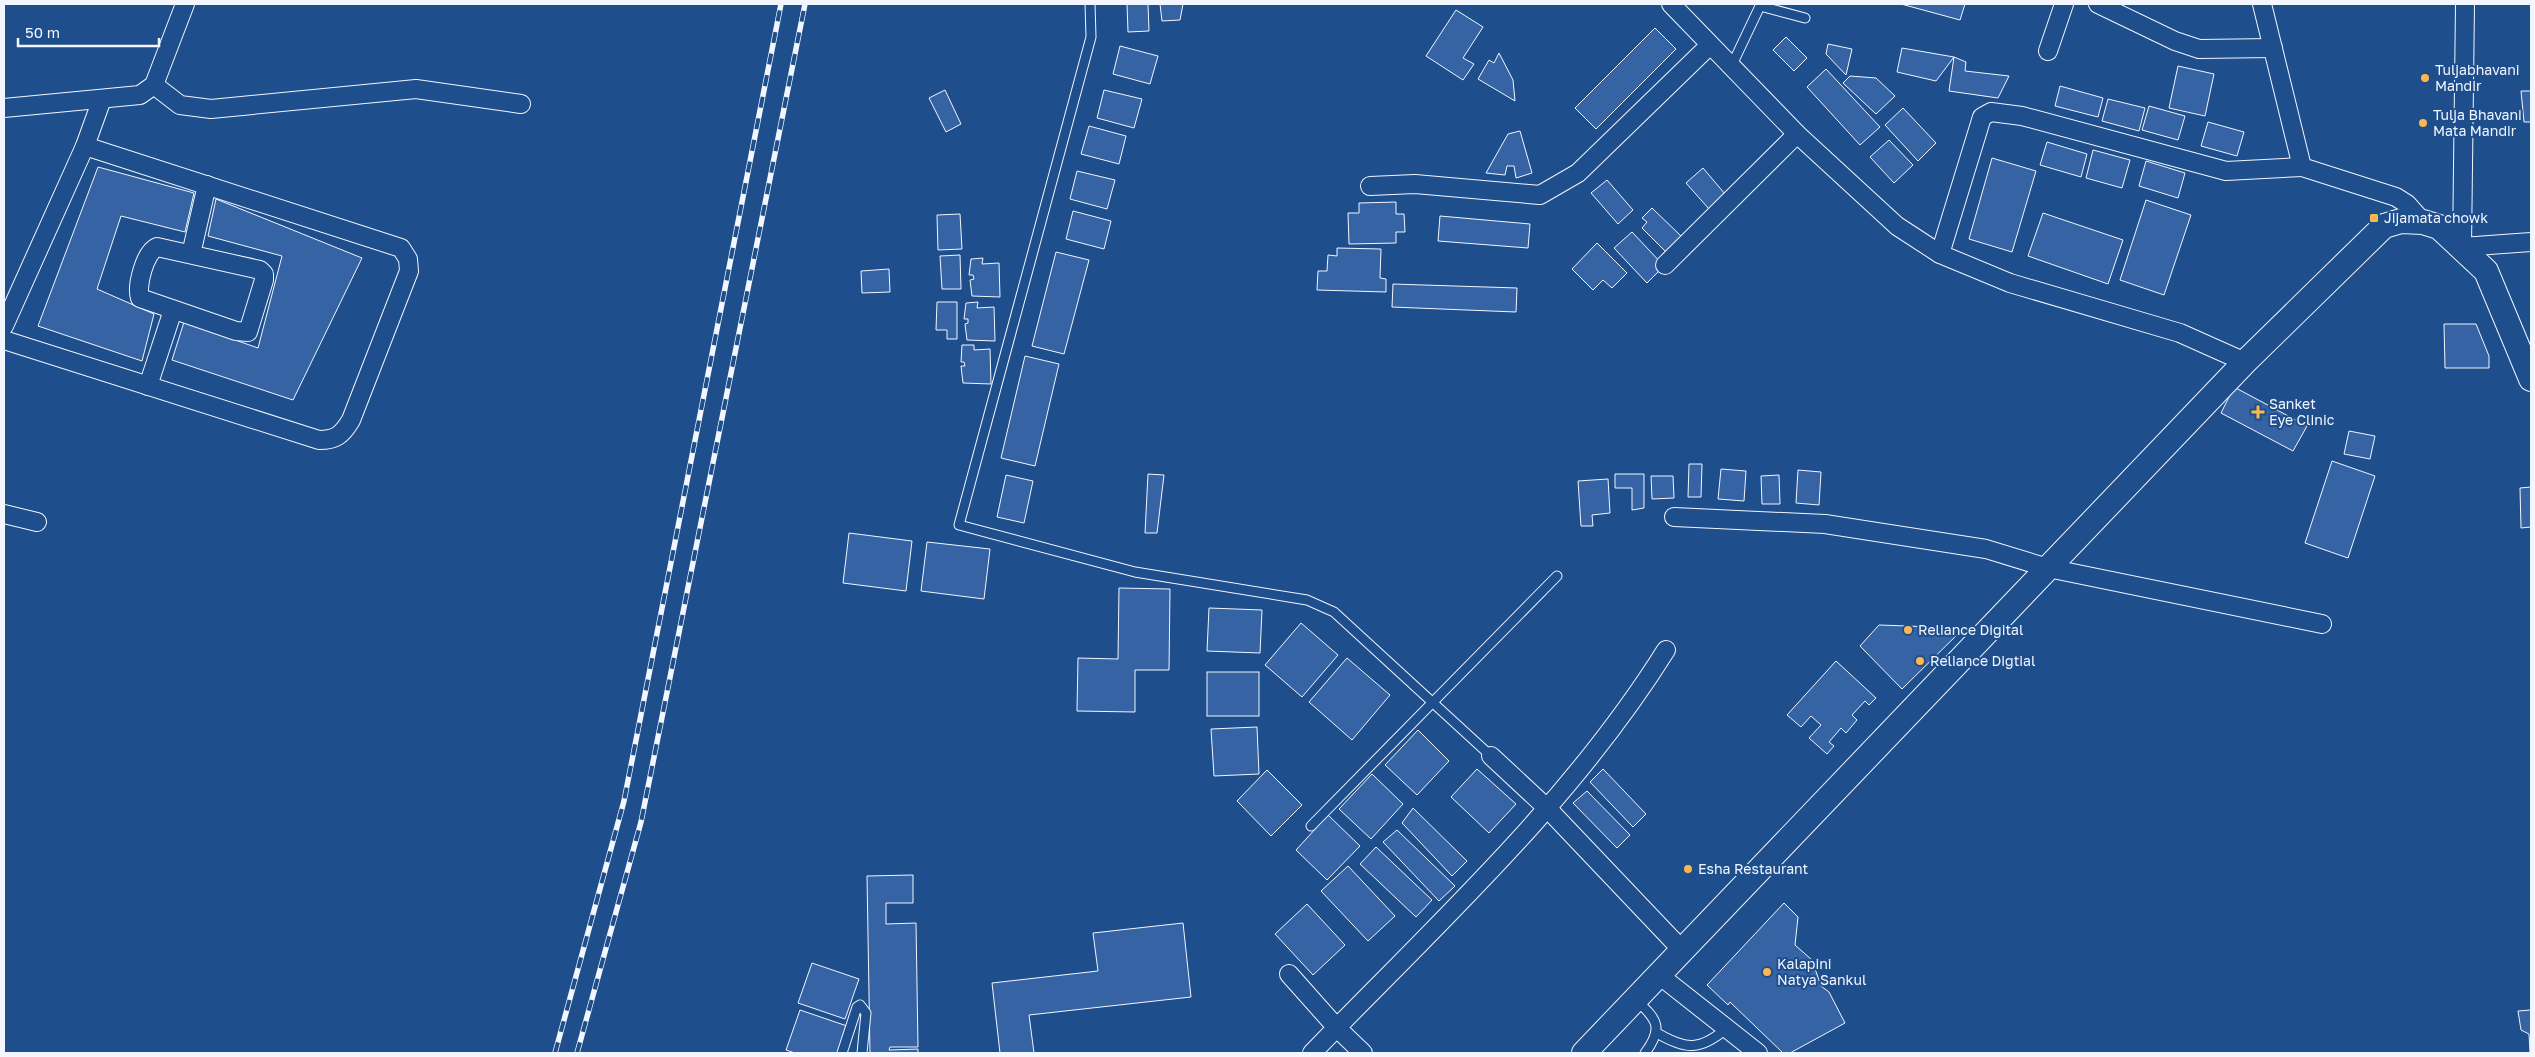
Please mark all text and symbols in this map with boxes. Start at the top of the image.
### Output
scale bar [18,15,159,47]
text: 50 m [25,23,60,41]
place label: Tuljabhavani Mandir [2435,61,2520,94]
marker: Tuljabhavani Mandir [2419,72,2431,84]
place label: Tulja Bhavani Mata Mandir [2433,106,2522,139]
marker: Tulja Bhavani Mata Mandir [2417,117,2429,129]
place label: Jijamata chowk [2384,209,2488,226]
marker: Jijamata chowk [2368,212,2380,224]
place label: Sanket Eye Clinic [2269,395,2335,428]
marker: Sanket Eye Clinic [2251,405,2265,419]
place label: Reliance Digital [1918,621,2023,638]
marker: Reliance Digital [1902,624,1914,636]
place label: Reliance Digtial [1930,652,2035,669]
marker: Reliance Digtial [1914,655,1926,667]
place label: Esha Restaurant [1698,860,1808,877]
marker: Esha Restaurant [1682,863,1694,875]
place label: Kalapini Natya Sankul [1777,955,1866,988]
marker: Kalapini Natya Sankul [1761,966,1773,978]

